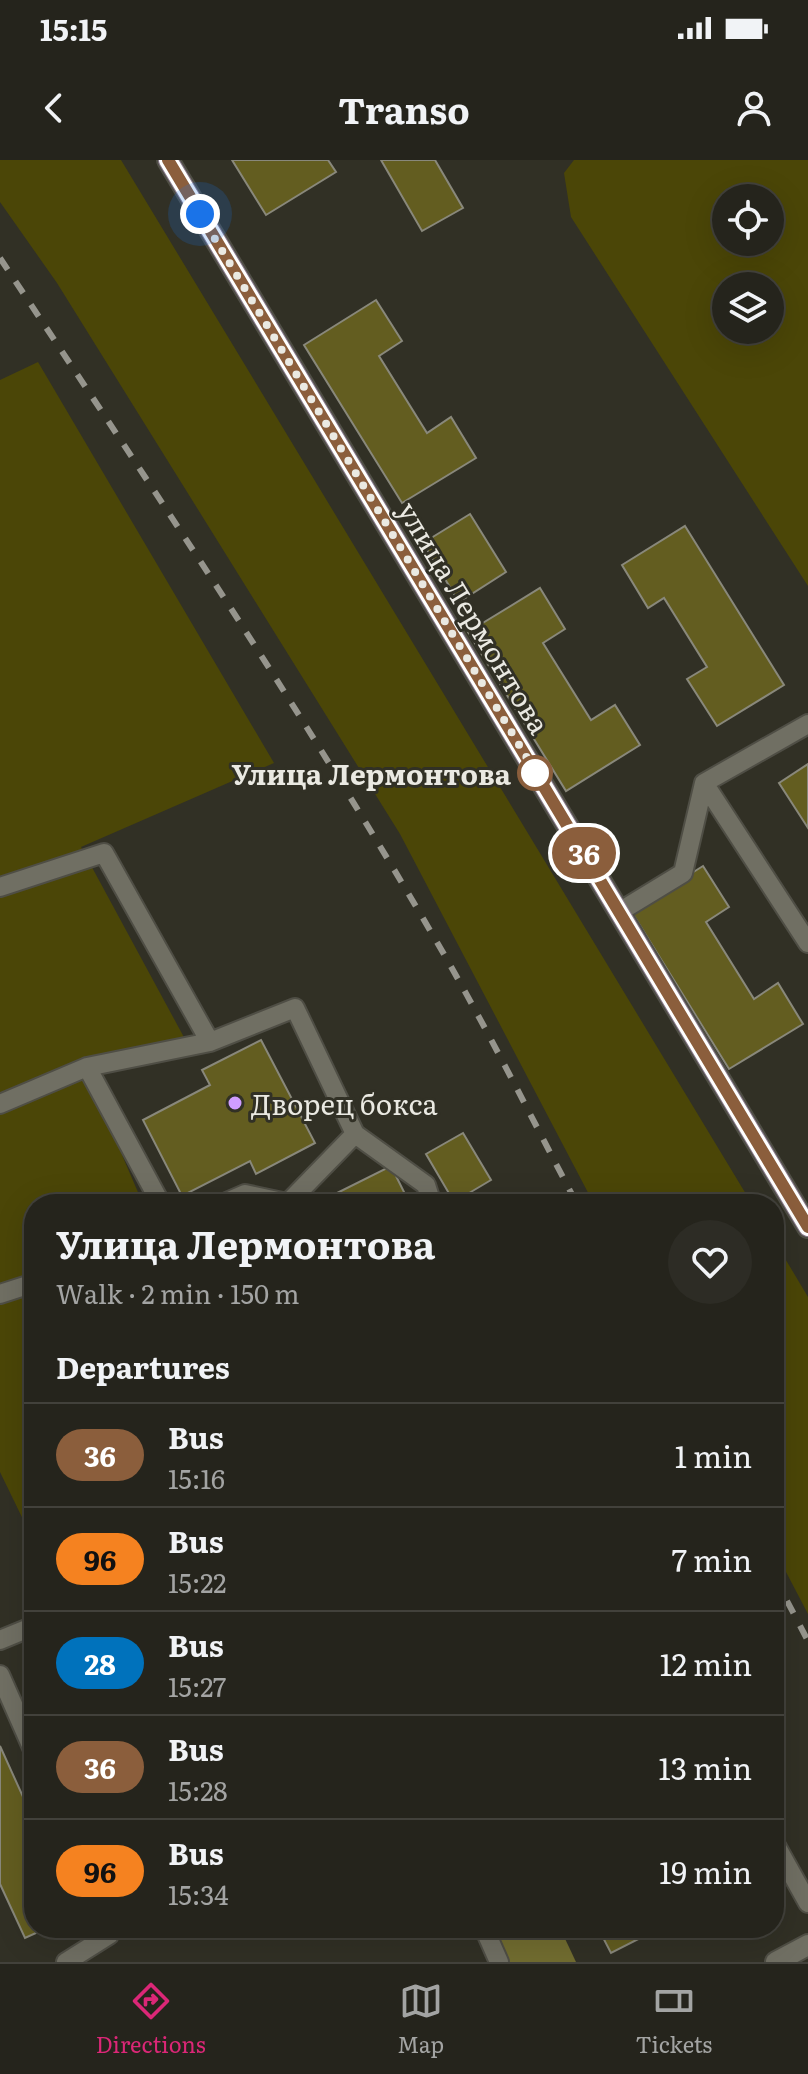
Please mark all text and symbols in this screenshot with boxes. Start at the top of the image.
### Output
text: 15:15 [40,6,107,50]
text: Transo [338,82,470,135]
icon: back [32,86,76,130]
icon: person [732,86,776,130]
map controls [712,184,784,344]
button: locate [712,184,784,256]
your location [180,194,220,234]
button: layers [712,272,784,344]
street label: улица Лермонтова [389,493,561,741]
place label: Улица Лермонтова [232,752,512,794]
marker: Улица Лермонтова [518,756,552,790]
line badge: 36 [548,827,620,879]
text: 36 [568,832,600,874]
place label: Дворец бокса [251,1082,438,1124]
marker: Дворец бокса [226,1094,244,1112]
text: Улица Лермонтова [56,1214,435,1271]
button: heart [668,1220,752,1304]
text: Walk · 2 min · 150 m [56,1273,299,1312]
text: Departures [56,1344,230,1388]
text: Bus [168,1414,224,1458]
text: 1 min [675,1433,752,1477]
text: 36 [84,1434,116,1476]
text: 15:16 [168,1458,225,1497]
text: Bus [168,1518,224,1562]
text: 7 min [672,1537,752,1581]
text: 96 [84,1538,116,1580]
text: 15:22 [168,1562,227,1601]
text: Bus [168,1622,224,1666]
text: 12 min [660,1641,752,1685]
text: 28 [84,1642,116,1684]
text: 15:27 [168,1666,226,1705]
text: Bus [168,1726,224,1770]
text: 13 min [659,1745,752,1789]
text: 36 [84,1746,116,1788]
text: 15:28 [168,1770,228,1809]
text: Bus [168,1830,224,1874]
text: 19 min [659,1849,752,1893]
text: 96 [84,1850,116,1892]
text: 15:34 [168,1874,228,1913]
tab: Directions [96,1979,206,2060]
tab: Map [397,1979,444,2060]
tab: Tickets [635,1979,712,2060]

